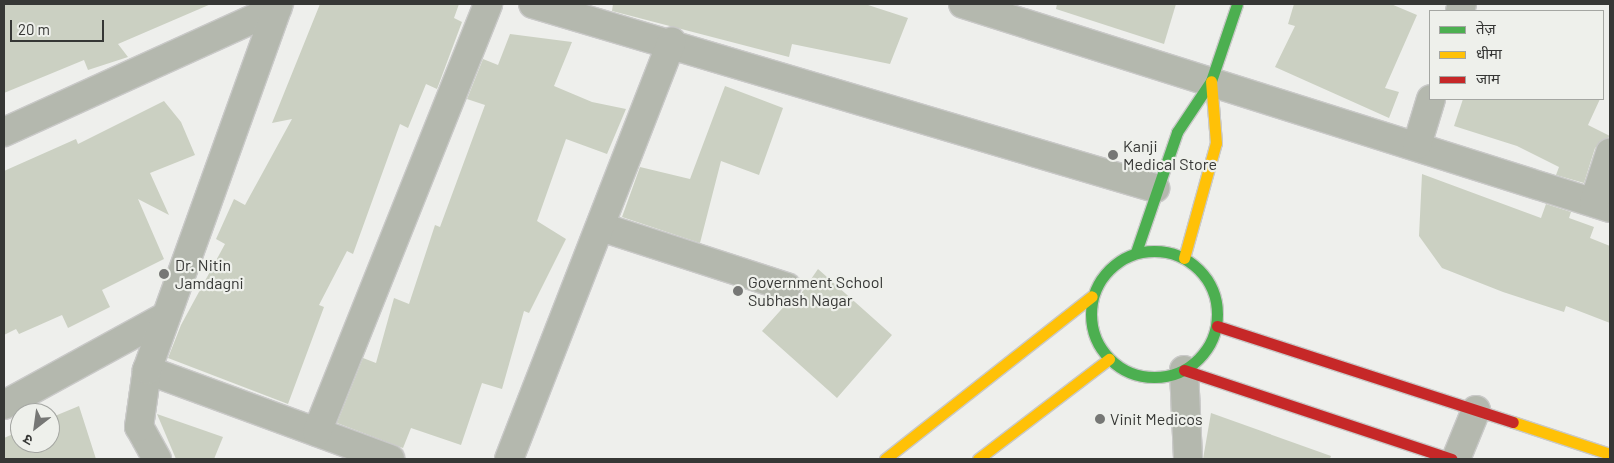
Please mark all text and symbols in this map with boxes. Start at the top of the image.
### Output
scale bar [12,10,106,42]
legend [1429,10,1604,100]
text: तेज़ [1476,19,1496,37]
text: 20 m [18,20,50,38]
text: धीमा [1476,44,1502,62]
text: जाम [1476,69,1500,87]
place label: Kanji Medical Store [1123,136,1217,174]
marker: Kanji Medical Store [1107,149,1119,161]
place label: Dr. Nitin Jamdagni [175,255,244,293]
marker: Dr. Nitin Jamdagni [157,267,171,281]
place label: Government School Subhash Nagar [748,272,883,310]
marker: Government School Subhash Nagar [732,285,744,297]
north arrow [10,403,60,453]
place label: Vinit Medicos [1110,409,1203,429]
marker: Vinit Medicos [1094,413,1106,425]
text: उ [20,431,36,450]

